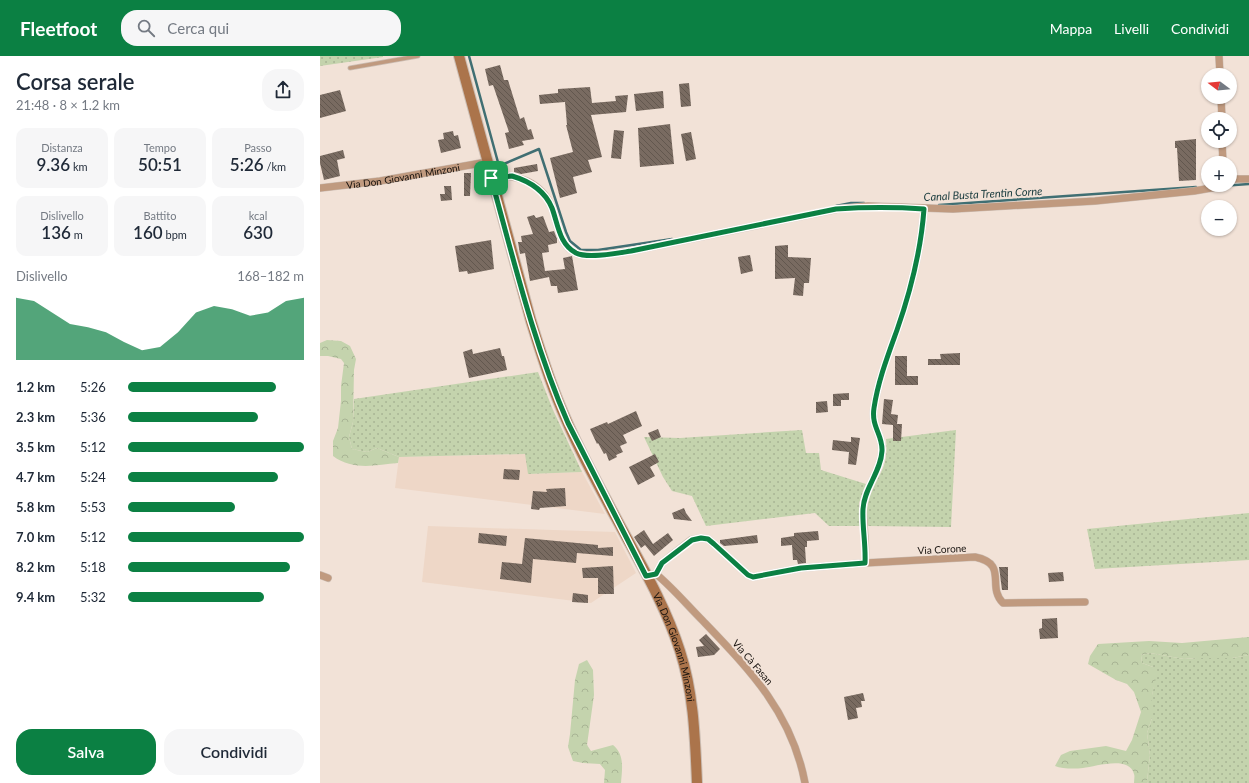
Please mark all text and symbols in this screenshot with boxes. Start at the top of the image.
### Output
search box [121,10,401,46]
text: Fleetfoot [20,17,97,40]
icon: search [135,17,157,39]
text: Cerca qui [167,19,229,37]
text: Mappa [1050,20,1092,37]
text: Livelli [1114,20,1149,37]
text: Condividi [1171,20,1229,37]
text: Corsa serale [16,68,134,95]
north arrow [1201,68,1237,104]
map controls [1201,68,1237,236]
button: share [262,69,304,111]
text: 21:48 · 8 × 1.2 km [16,97,120,113]
button: locate [1201,112,1237,148]
text: Distanza [41,141,83,154]
text: Tempo [144,141,176,154]
text: Passo [244,141,272,154]
text: 9.36 [36,154,70,175]
text: 50:51 [138,154,182,175]
text: 5:26 [230,154,264,175]
button: + [1201,156,1237,192]
text: km [70,160,88,173]
text: /km [264,160,286,173]
street label: Via Don Giovanni Minzoni [346,161,461,191]
pin [474,161,508,195]
icon: arrive [480,167,502,189]
water label: Canal Busta Trentin Corne [923,184,1043,203]
button: − [1201,200,1237,236]
text: Dislivello [40,209,84,222]
text: Battito [144,209,176,222]
text: kcal [249,209,267,222]
text: 136 [41,222,71,243]
text: 160 [133,222,163,243]
text: 630 [243,222,273,243]
text: m [71,228,83,241]
text: bpm [163,228,187,241]
text: Dislivello [16,268,68,284]
text: 168–182 m [237,268,304,284]
text: 1.2 km [16,379,55,395]
text: 5:26 [80,379,106,395]
text: 2.3 km [16,409,55,425]
text: 5:36 [80,409,106,425]
text: 3.5 km [16,439,55,455]
text: 5:12 [80,439,106,455]
text: 4.7 km [16,469,55,485]
text: 5:24 [80,469,106,485]
text: 5.8 km [16,499,55,515]
text: 5:53 [80,499,106,515]
text: 7.0 km [16,529,55,545]
text: 5:12 [80,529,106,545]
street label: Via Corone [917,542,967,556]
text: 8.2 km [16,559,55,575]
text: 5:18 [80,559,106,575]
text: 9.4 km [16,589,55,605]
text: 5:32 [80,589,106,605]
street label: Via Don Giovanni Minzoni [651,590,697,702]
street label: Via Cà Fasan [730,637,776,687]
button: Salva [16,729,156,775]
button: Condividi [164,729,304,775]

